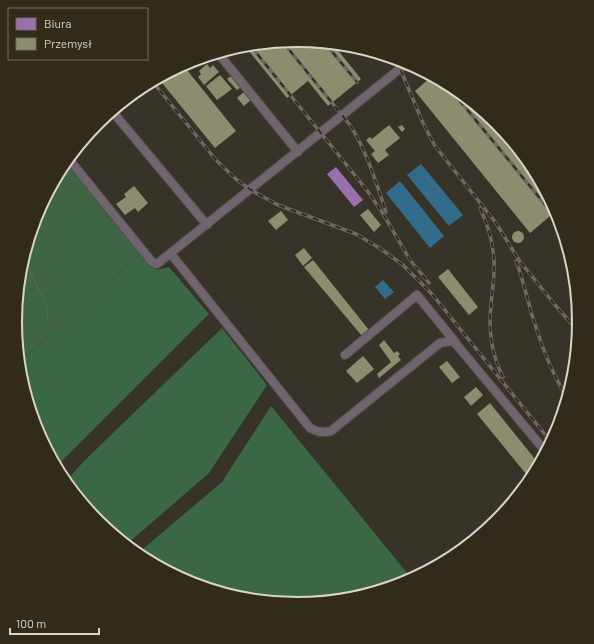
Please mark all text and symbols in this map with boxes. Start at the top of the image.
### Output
legend [8,8,148,60]
text: Biura [44,16,72,30]
text: Przemysł [44,36,92,50]
scale bar [10,610,99,636]
text: 100 m [16,616,46,630]

